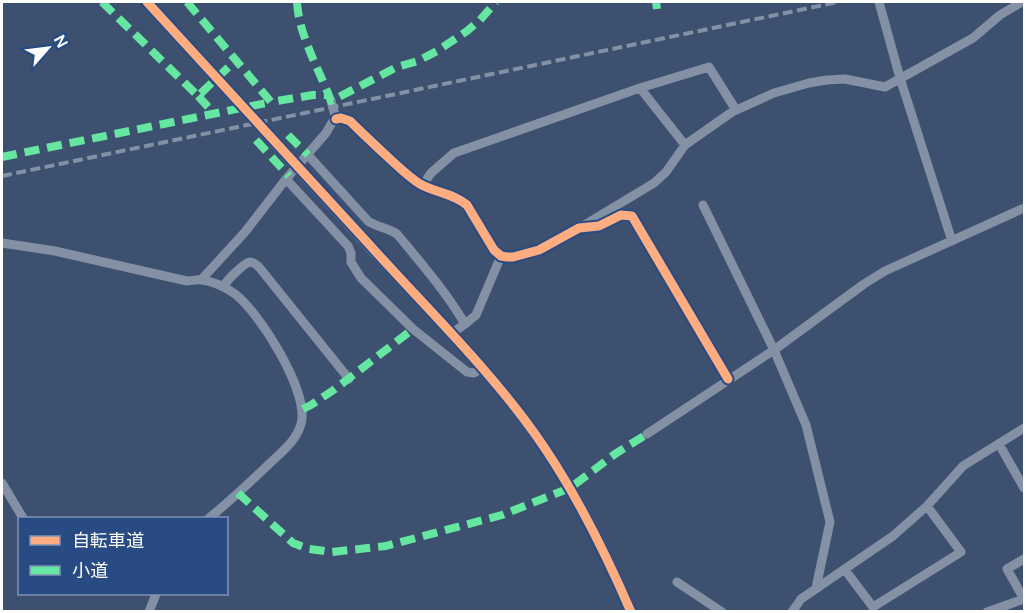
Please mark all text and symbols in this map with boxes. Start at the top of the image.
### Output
north arrow [18,18,78,78]
text: N [49,31,73,51]
legend [18,517,228,595]
text: 自転車道 [72,529,144,553]
text: 小道 [72,559,108,583]

